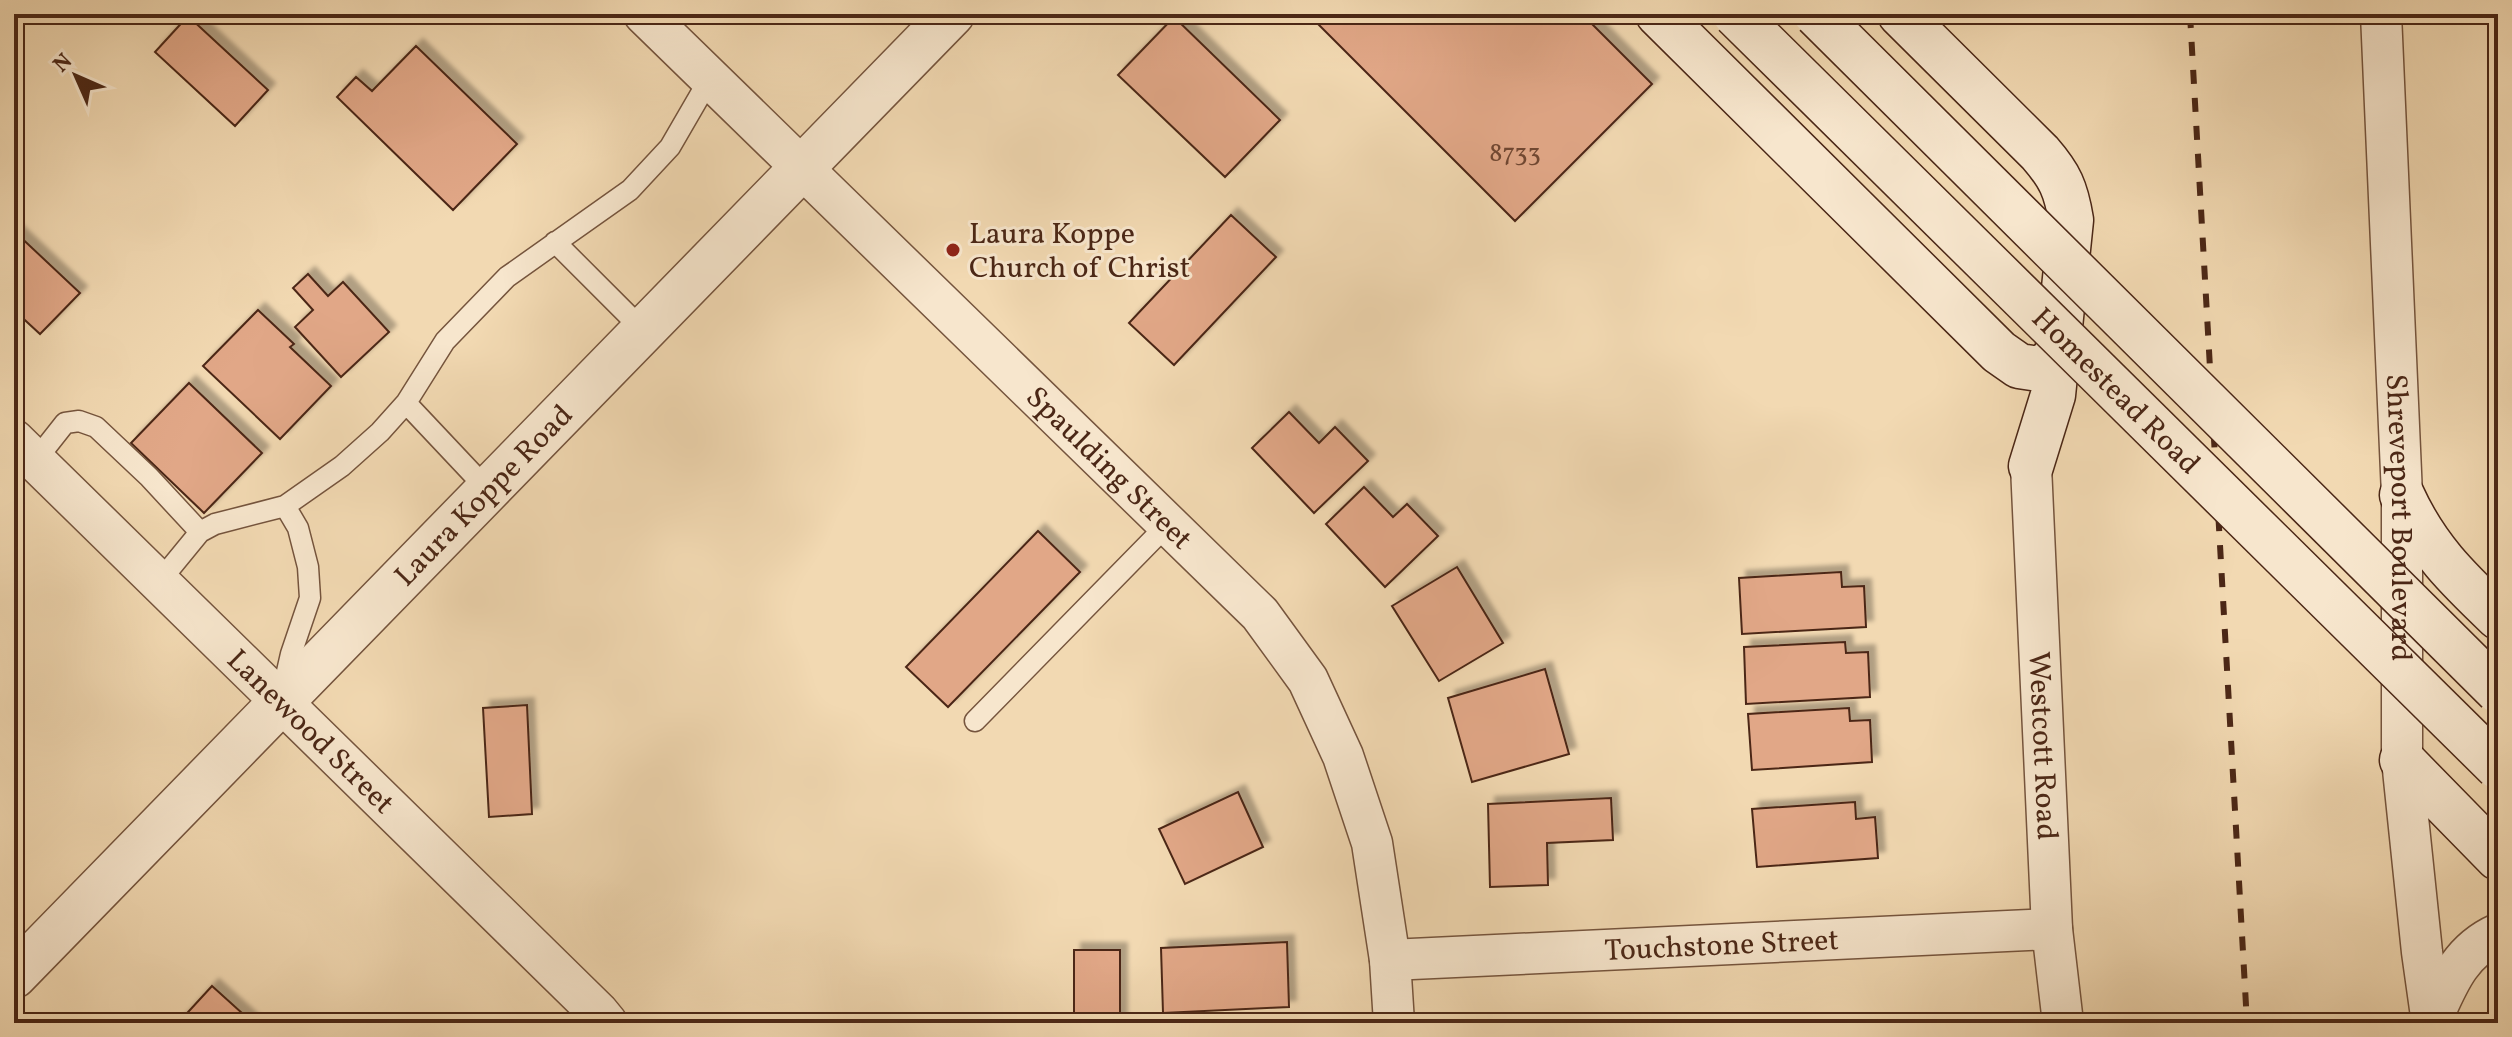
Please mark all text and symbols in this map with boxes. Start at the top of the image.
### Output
north arrow [36,36,116,116]
text: N [47,47,80,80]
house number: 8733 [1489,136,1541,172]
place label: Laura Koppe Church of Christ [969,214,1190,290]
marker: Laura Koppe Church of Christ [944,241,962,259]
street label: Homestead Road [2021,299,2209,485]
street label: Shreveport Boulevard [2374,373,2421,661]
street label: Spaulding Street [1015,378,1201,560]
street label: Laura Koppe Road [386,396,583,597]
street label: Lanewood Street [216,641,403,825]
street label: Westcott Road [2016,650,2067,841]
street label: Touchstone Street [1603,920,1840,973]

